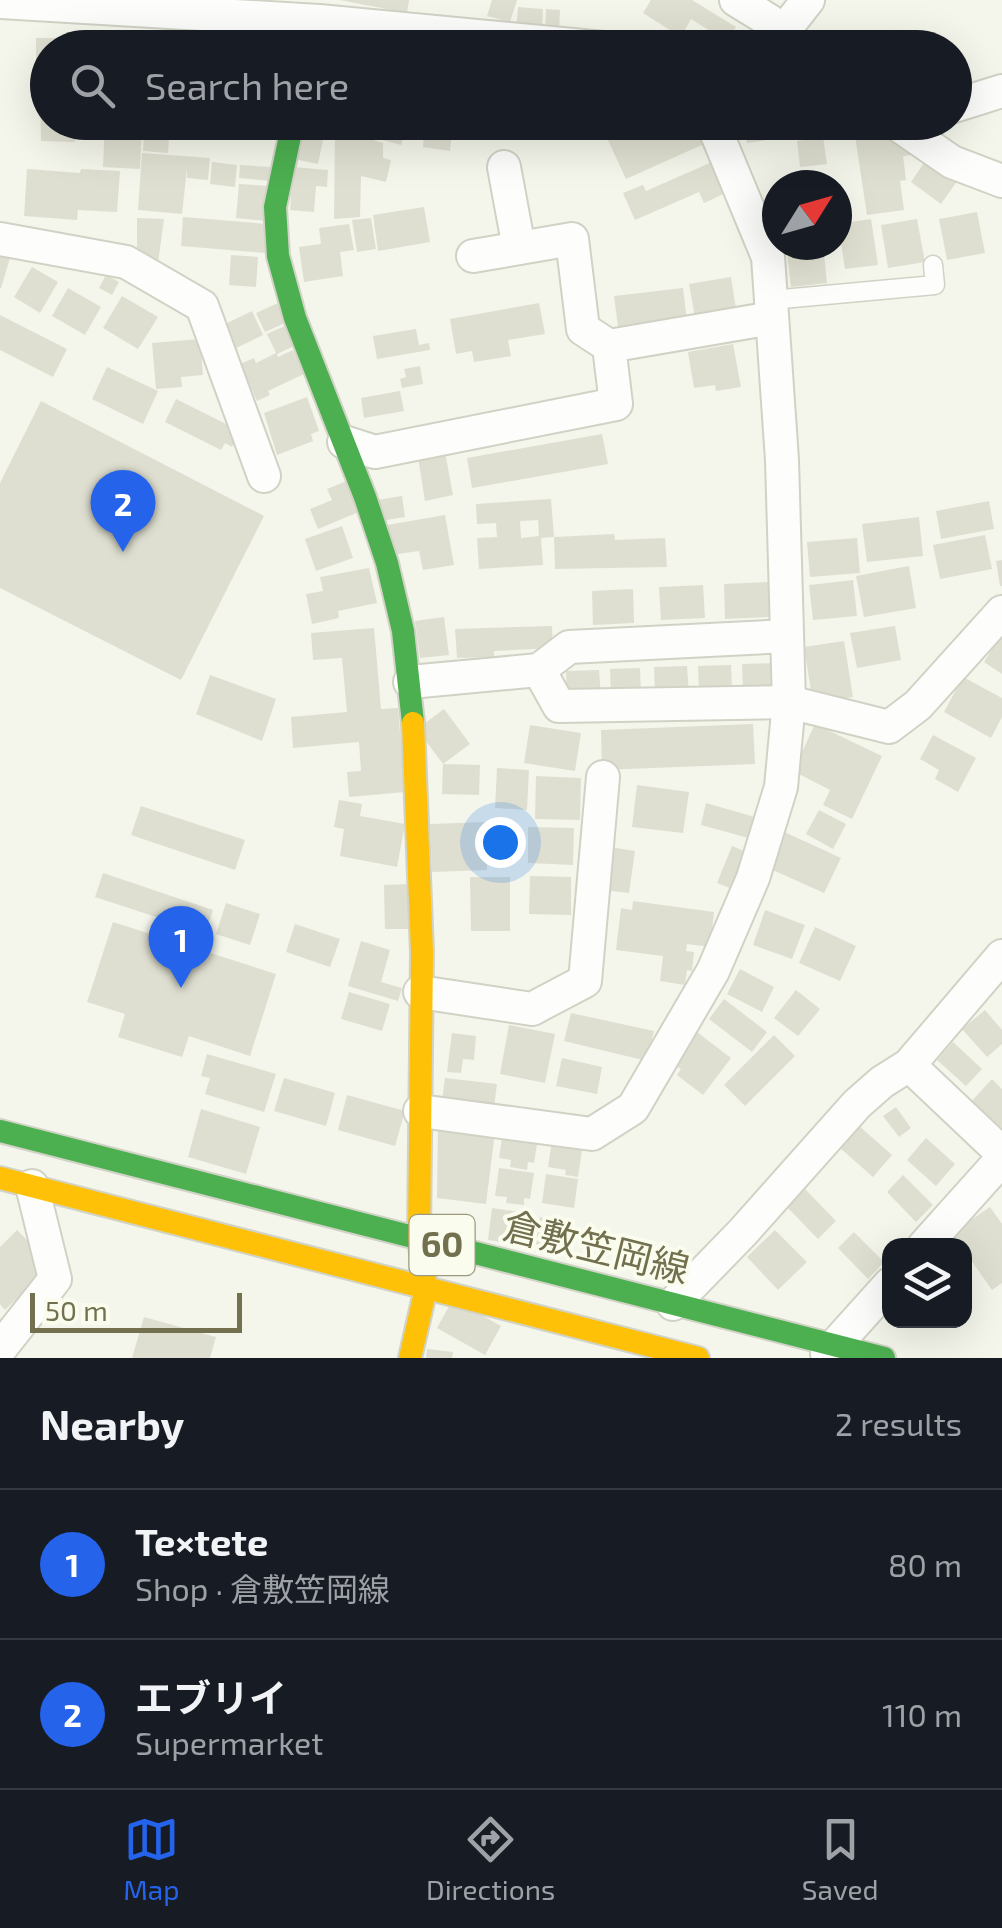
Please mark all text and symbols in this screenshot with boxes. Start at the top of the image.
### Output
search box [30,30,972,140]
icon: search [65,58,120,113]
text: Search here [145,62,349,108]
north arrow [762,170,852,260]
pin: 2 [90,470,156,552]
your location [475,817,526,868]
pin: 1 [148,906,214,988]
street label: 倉敷笠岡線 [499,1201,694,1291]
road number: 60 [410,1215,474,1275]
map controls [882,1238,972,1328]
button: layers [882,1238,972,1328]
scale bar [30,1288,242,1332]
text: 50 m [45,1293,108,1327]
text: Nearby [40,1398,184,1448]
text: 2 results [835,1404,962,1442]
text: Te×tete [135,1518,268,1564]
text: 1 [66,1545,79,1583]
text: 80 m [888,1545,962,1583]
text: Shop · 倉敷笠岡線 [135,1569,390,1607]
text: エブリイ [135,1674,287,1720]
text: 2 [63,1695,82,1733]
text: 110 m [882,1695,962,1733]
text: Supermarket [135,1723,323,1761]
tab: Map [123,1812,179,1906]
tab: Directions [426,1812,555,1906]
tab: Saved [802,1812,879,1906]

